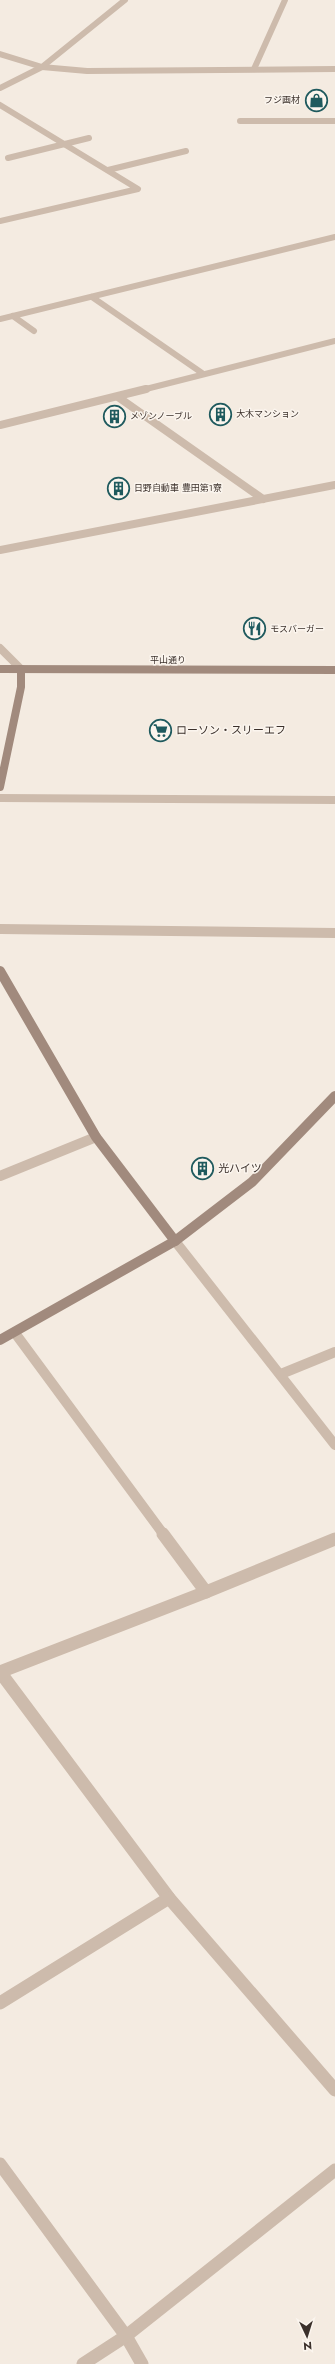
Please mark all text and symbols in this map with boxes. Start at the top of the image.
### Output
shop icon: フジ画材 [303,87,329,113]
place label: フジ画材 [264,93,300,106]
building icon: 大木マンション [208,401,234,427]
building icon: メゾンノーブル [102,403,128,429]
place label: 大木マンション [236,407,299,420]
place label: メゾンノーブル [130,409,192,422]
building icon: 日野自動車 豊田第1寮 [105,475,131,501]
place label: 日野自動車 豊田第1寮 [134,481,222,494]
restaurant icon: モスバーガー [241,616,267,642]
place label: モスバーガー [270,622,324,635]
street label: 平山通り [150,653,186,666]
supermarket icon: ローソン・スリーエフ [148,717,174,743]
place label: ローソン・スリーエフ [176,722,286,738]
building icon: 光ハイツ [189,1155,215,1181]
place label: 光ハイツ [218,1160,262,1176]
north arrow [287,2316,327,2356]
text: N [303,2338,313,2354]

